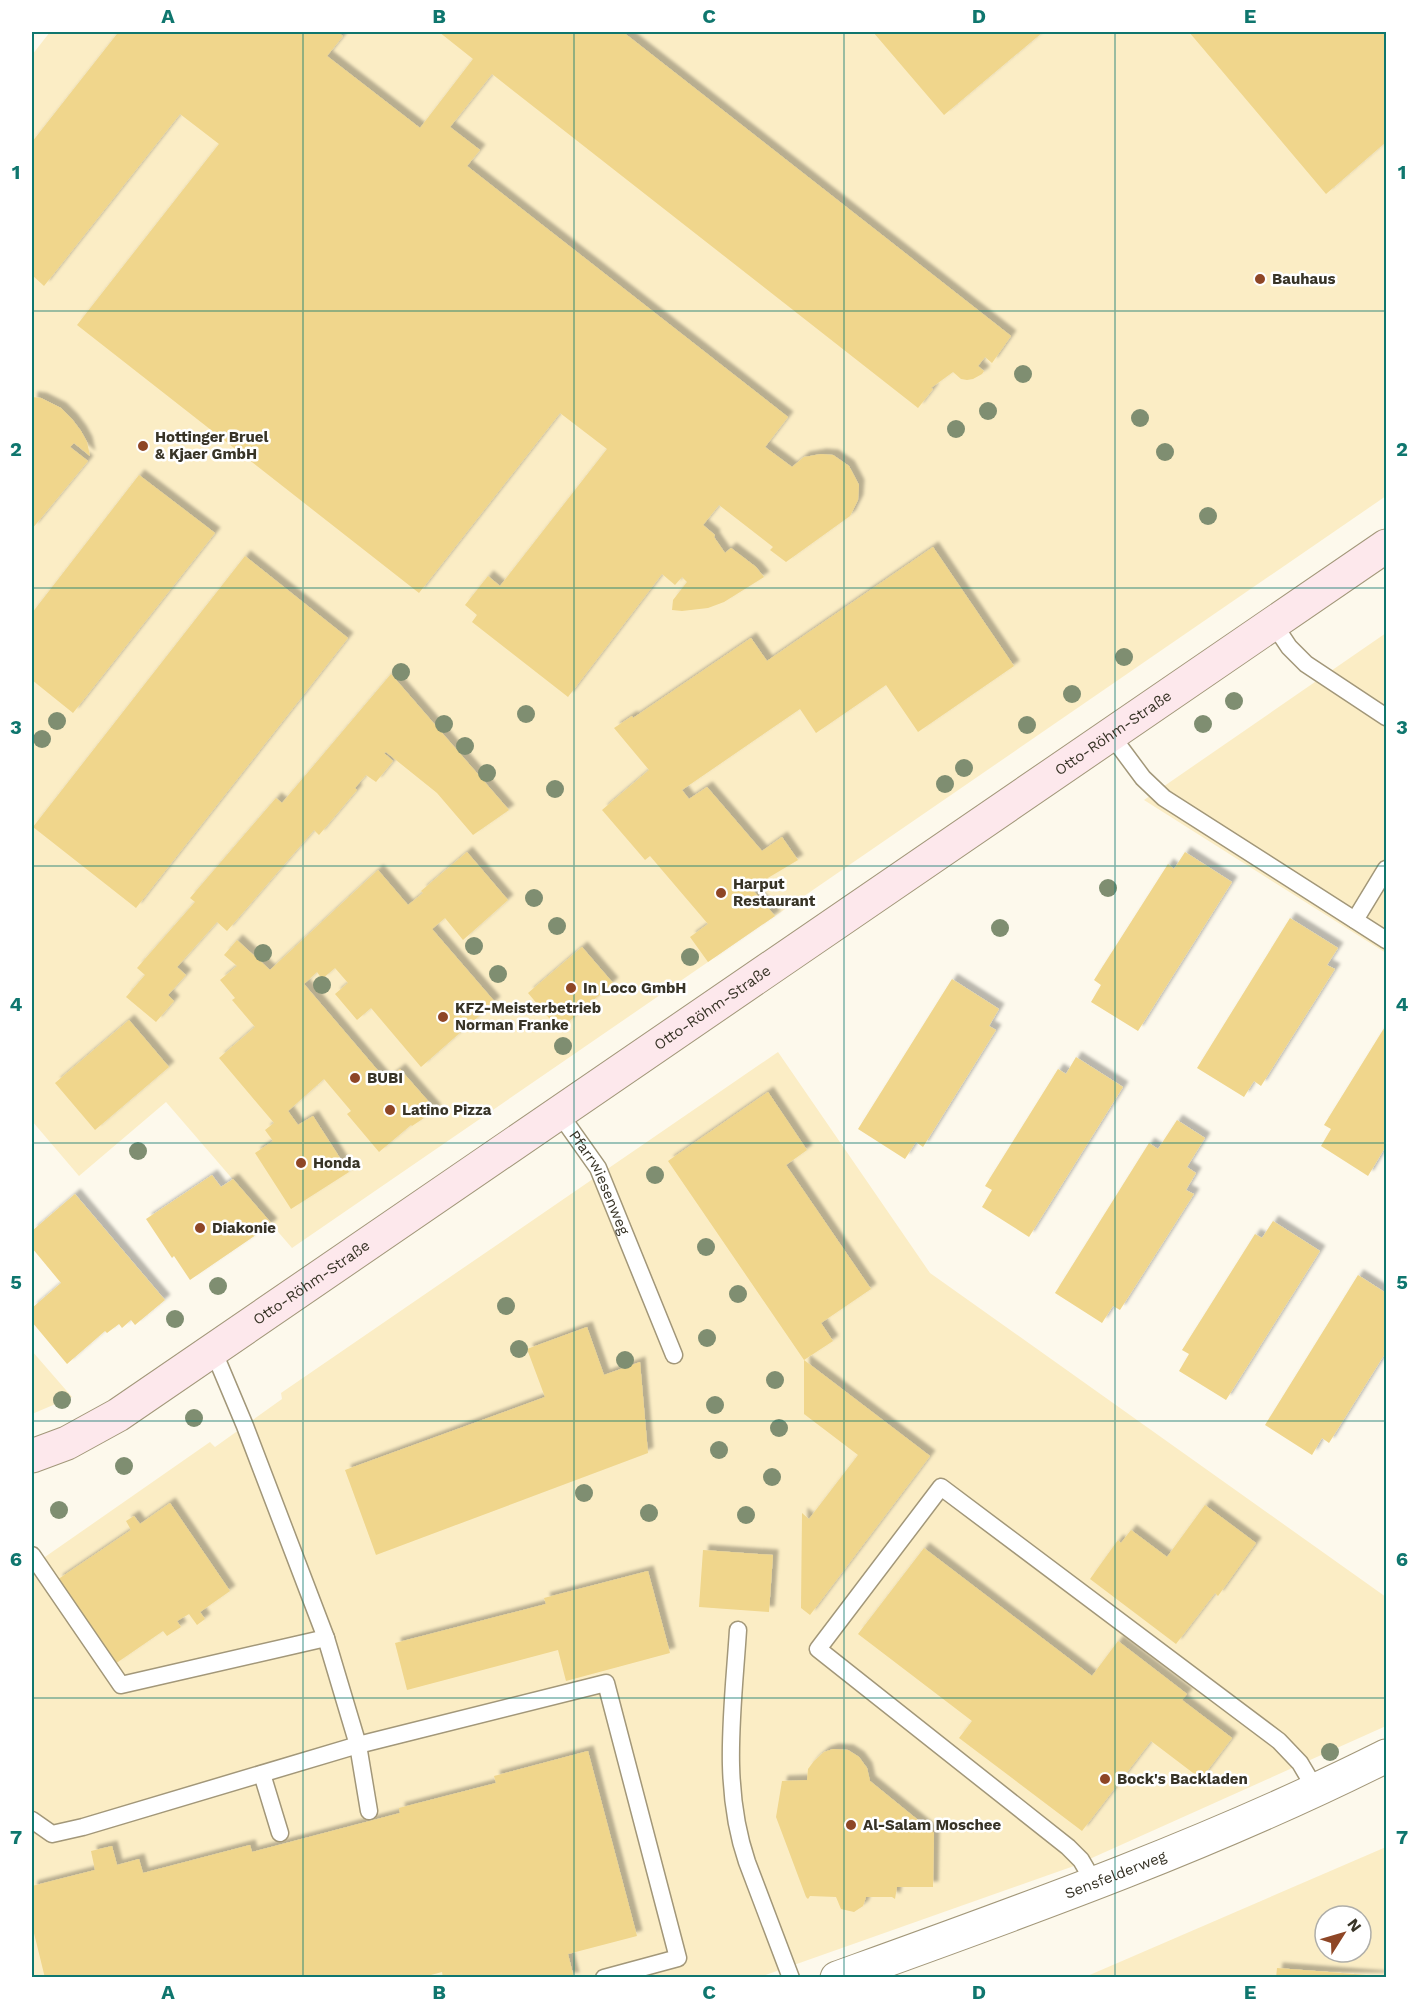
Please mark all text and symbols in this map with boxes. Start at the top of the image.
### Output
text: A [161,4,175,28]
text: B [432,4,446,28]
text: C [702,4,716,28]
text: D [972,4,986,28]
text: E [1244,4,1256,28]
text: 1 [12,160,20,184]
text: 1 [1398,160,1406,184]
place label: Bauhaus [1272,270,1336,288]
marker: Bauhaus [1253,272,1267,286]
place label: Hottinger Bruel & Kjaer GmbH [155,428,269,463]
text: 2 [10,437,22,461]
text: 2 [1396,437,1408,461]
marker: Hottinger Bruel & Kjaer GmbH [136,439,150,453]
street label: Otto-Röhm-Straße [1051,687,1175,779]
text: 3 [10,715,22,739]
text: 3 [1396,715,1408,739]
place label: Harput Restaurant [733,875,816,910]
marker: Harput Restaurant [714,886,728,900]
street label: Otto-Röhm-Straße [651,961,774,1054]
place label: In Loco GmbH [583,979,686,997]
marker: In Loco GmbH [564,981,578,995]
text: 4 [10,992,23,1016]
text: 4 [1396,992,1409,1016]
place label: KFZ-Meisterbetrieb Norman Franke [455,999,601,1034]
marker: KFZ-Meisterbetrieb Norman Franke [436,1010,450,1024]
place label: BUBI [367,1069,403,1087]
marker: BUBI [348,1071,362,1085]
place label: Latino Pizza [402,1101,492,1119]
marker: Latino Pizza [383,1103,397,1117]
street label: Pfarrwiesenweg [565,1127,633,1237]
place label: Honda [313,1154,361,1172]
marker: Honda [294,1156,308,1170]
place label: Diakonie [212,1219,276,1237]
marker: Diakonie [193,1221,207,1235]
street label: Otto-Röhm-Straße [250,1236,373,1329]
text: 5 [10,1270,22,1294]
text: 5 [1396,1270,1408,1294]
text: 6 [10,1547,22,1571]
text: 6 [1396,1547,1408,1571]
place label: Bock's Backladen [1117,1770,1248,1788]
marker: Bock's Backladen [1098,1772,1112,1786]
place label: Al-Salam Moschee [863,1816,1001,1834]
marker: Al-Salam Moschee [844,1818,858,1832]
text: 7 [10,1825,22,1849]
text: 7 [1396,1825,1408,1849]
street label: Sensfelderweg [1062,1847,1169,1903]
north arrow [1313,1904,1373,1964]
text: N [1343,1915,1366,1936]
text: A [161,1980,175,2004]
text: B [432,1980,446,2004]
text: C [702,1980,716,2004]
text: D [972,1980,986,2004]
text: E [1244,1980,1256,2004]

